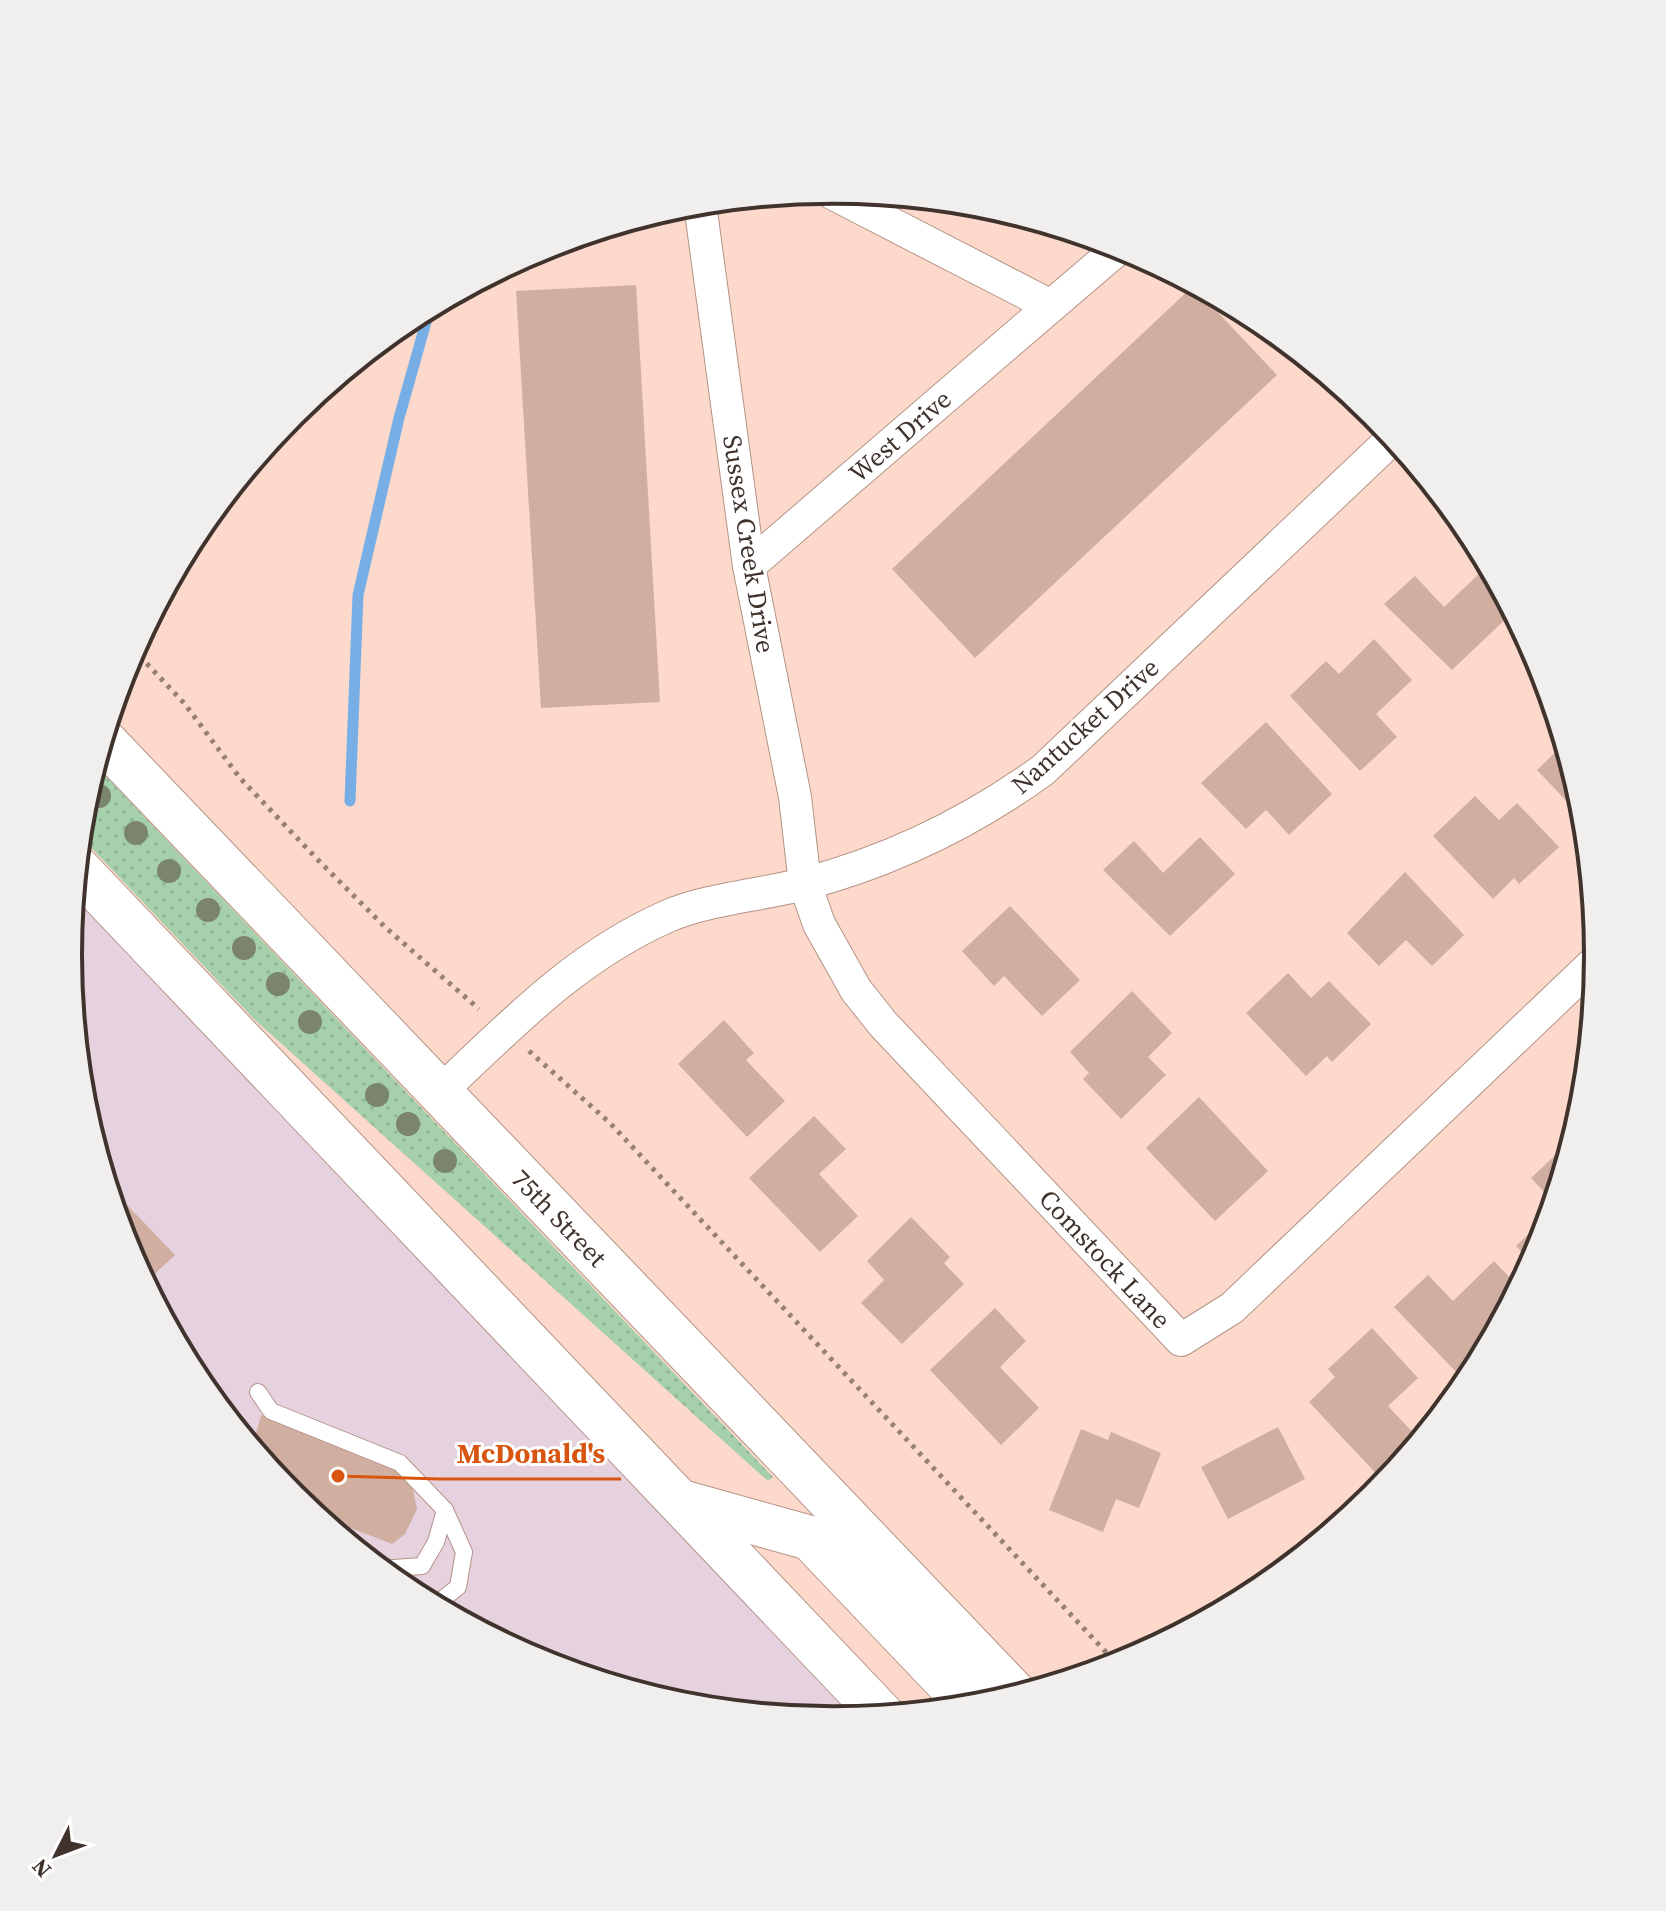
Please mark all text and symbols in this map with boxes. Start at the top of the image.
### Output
street label: West Drive [841,381,959,491]
street label: Sussex Creek Drive [714,432,784,656]
street label: Nantucket Drive [1003,650,1167,802]
street label: 75th Street [503,1161,615,1275]
street label: Comstock Lane [1031,1181,1179,1337]
callout: McDonald's [440,1427,621,1479]
text: McDonald's [457,1434,606,1472]
north arrow [16,1815,96,1895]
text: N [25,1852,58,1884]

